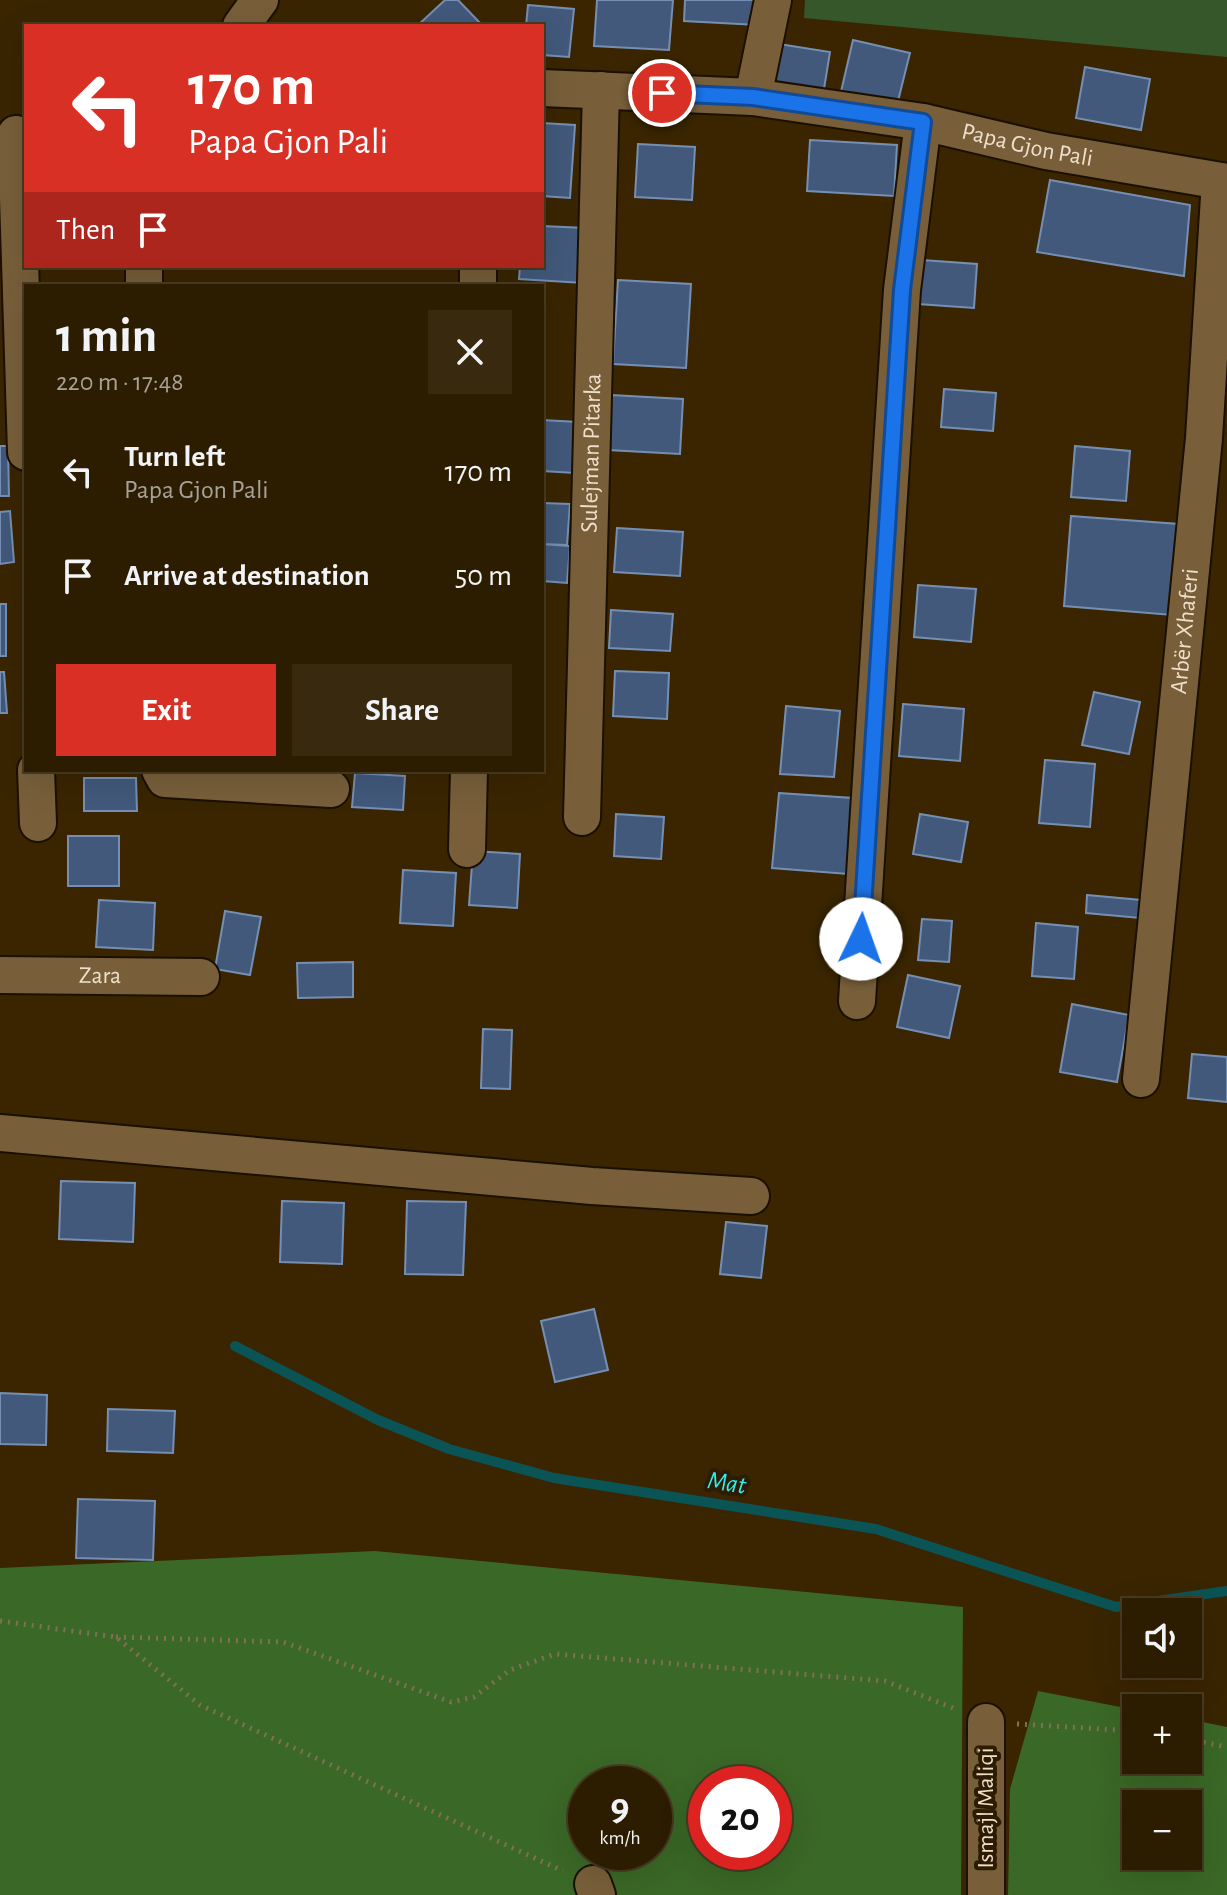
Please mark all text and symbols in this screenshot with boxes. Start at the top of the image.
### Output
icon: left [56,56,160,160]
text: 170 m [188,59,315,115]
pin [628,59,696,127]
icon: arrive [640,71,684,115]
street label: Papa Gjon Pali [959,120,1095,171]
text: Papa Gjon Pali [188,124,388,160]
icon: arrive [131,208,175,252]
text: Then [56,215,115,245]
button: close [428,310,512,394]
text: 1 min [56,313,157,361]
text: 220 m · 17:48 [56,369,184,395]
street label: Sulejman Pitarka [577,373,606,533]
text: Turn left [124,442,225,472]
icon: left [56,450,100,494]
text: 170 m [444,457,512,487]
text: Papa Gjon Pali [124,477,269,503]
icon: arrive [56,554,100,598]
text: Arrive at destination [124,561,370,591]
text: 50 m [455,561,512,591]
street label: Arbër Xhaferi [1167,567,1203,695]
button: Exit [56,664,276,756]
button: Share [292,664,512,756]
position arrow [819,897,903,981]
street label: Zara [79,964,121,988]
water label: Mat [706,1467,749,1499]
map controls [1122,1598,1202,1870]
button: sound [1122,1598,1202,1678]
button: + [1122,1694,1202,1774]
street label: Ismajl Maliqi [974,1748,998,1868]
speed limit sign: 20 [688,1766,792,1870]
text: 9 [610,1788,630,1828]
button: − [1122,1790,1202,1870]
text: km/h [599,1828,641,1848]

